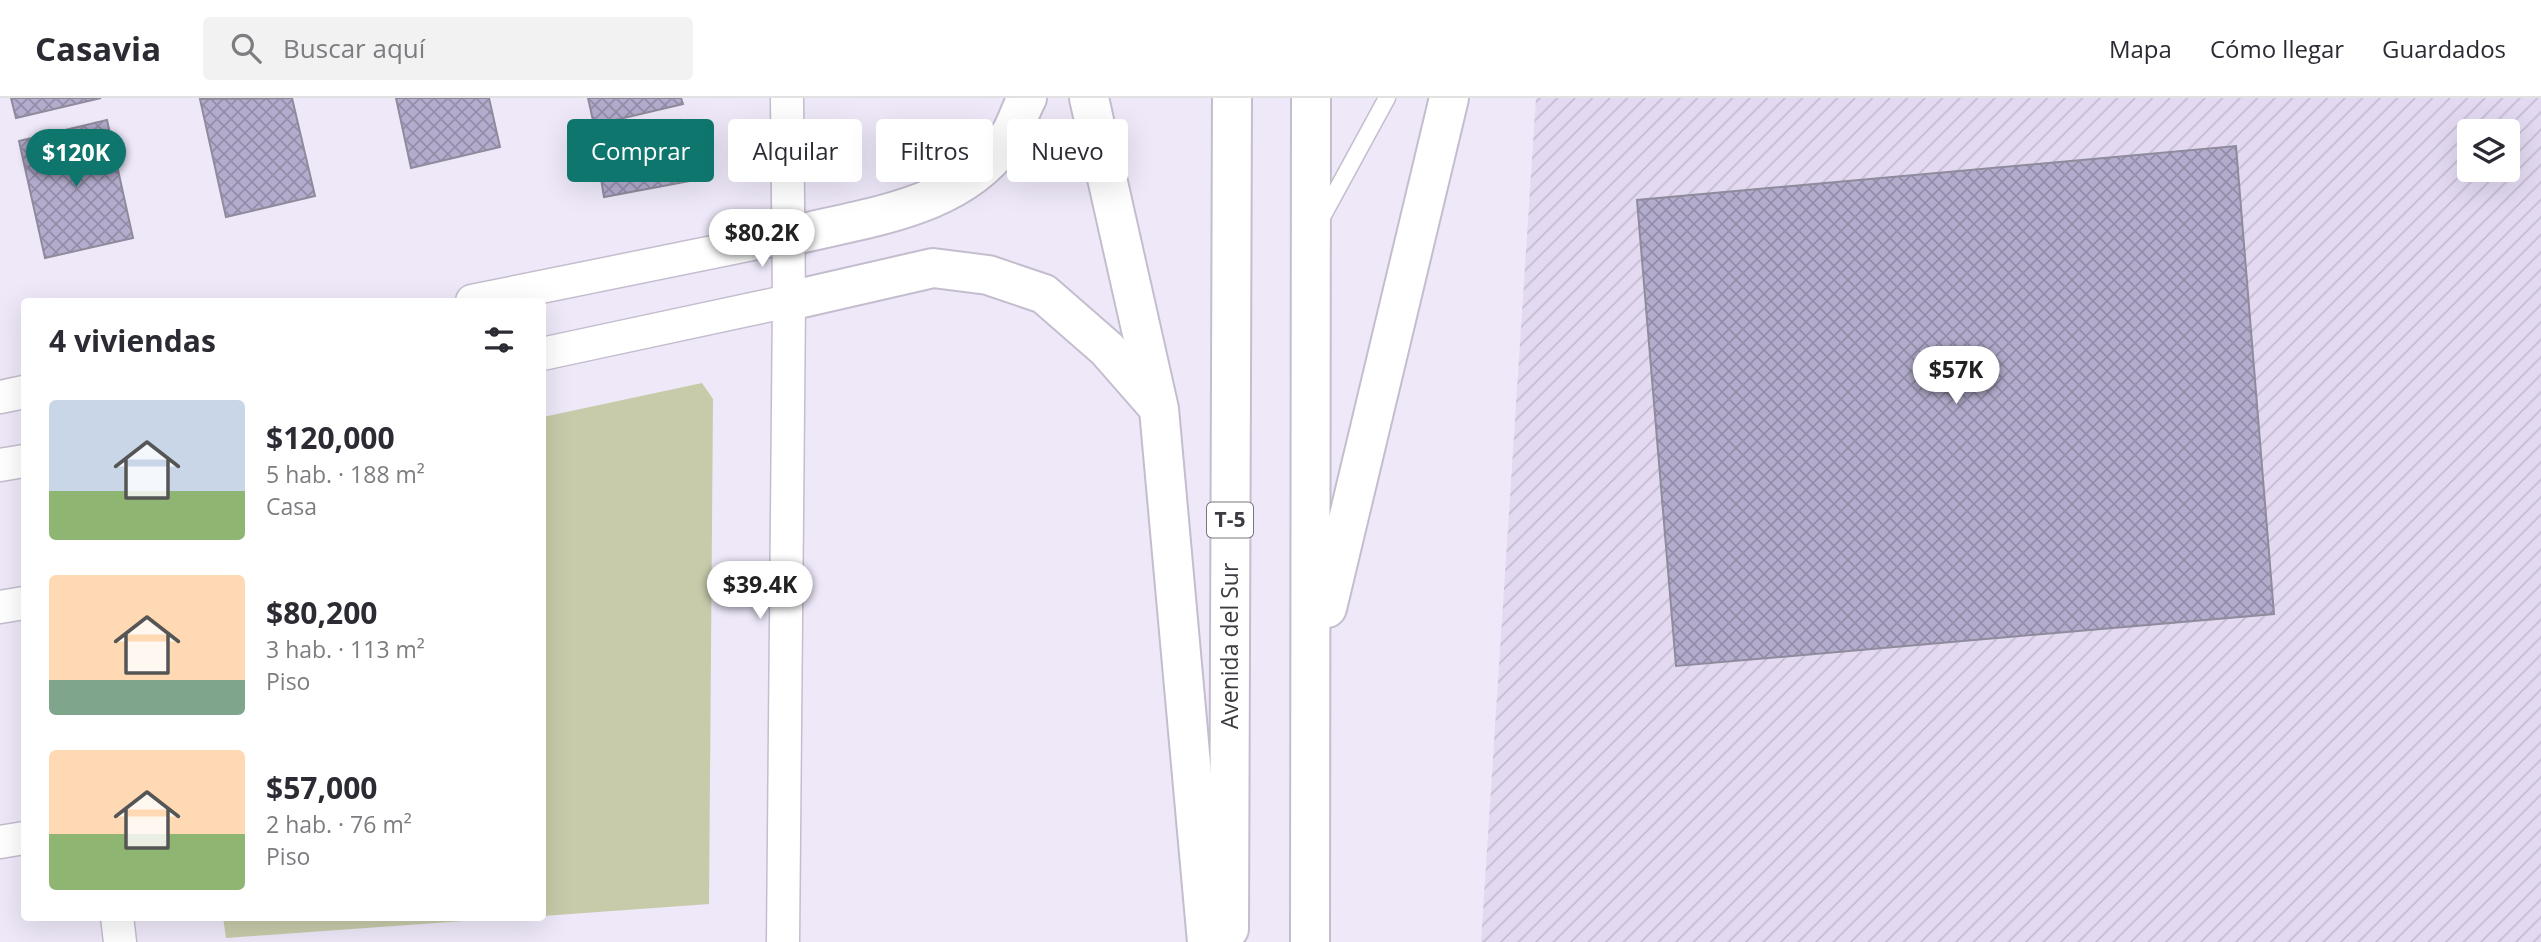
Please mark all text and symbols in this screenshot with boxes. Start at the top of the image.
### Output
search box [203,17,693,80]
text: Casavia [35,26,161,71]
icon: search [227,29,265,67]
text: Buscar aquí [283,30,425,66]
text: Mapa [2109,32,2172,65]
text: Cómo llegar [2210,32,2344,65]
text: Guardados [2382,32,2506,65]
chip: Comprar [567,119,714,182]
chip: Alquilar [728,119,862,182]
chip: Filtros [876,119,993,182]
chip: Nuevo [1007,119,1128,182]
map controls [2457,119,2520,182]
button: layers [2457,119,2520,182]
pin: $120K [27,130,125,189]
text: $120K [42,136,110,168]
pin: $80.2K [705,209,819,269]
text: $80.2K [725,216,799,248]
text: 4 viviendas [49,320,216,361]
icon: filters [480,321,518,359]
pin: $57K [1915,346,1997,406]
text: $57K [1929,353,1983,385]
text: $120,000 [266,417,395,458]
icon: home [105,428,189,512]
text: 5 hab. · 188 m² [266,458,425,490]
text: Casa [266,490,317,522]
road number: T-5 [1207,502,1253,538]
pin: $39.4K [703,561,817,621]
street label: Avenida del Sur [1213,562,1245,729]
text: $39.4K [723,568,797,600]
text: $80,200 [266,592,377,633]
icon: home [105,603,189,687]
text: 3 hab. · 113 m² [266,633,425,665]
text: Piso [266,665,310,697]
text: $57,000 [266,767,377,808]
icon: home [105,778,189,862]
text: 2 hab. · 76 m² [266,808,412,840]
text: Piso [266,840,310,872]

